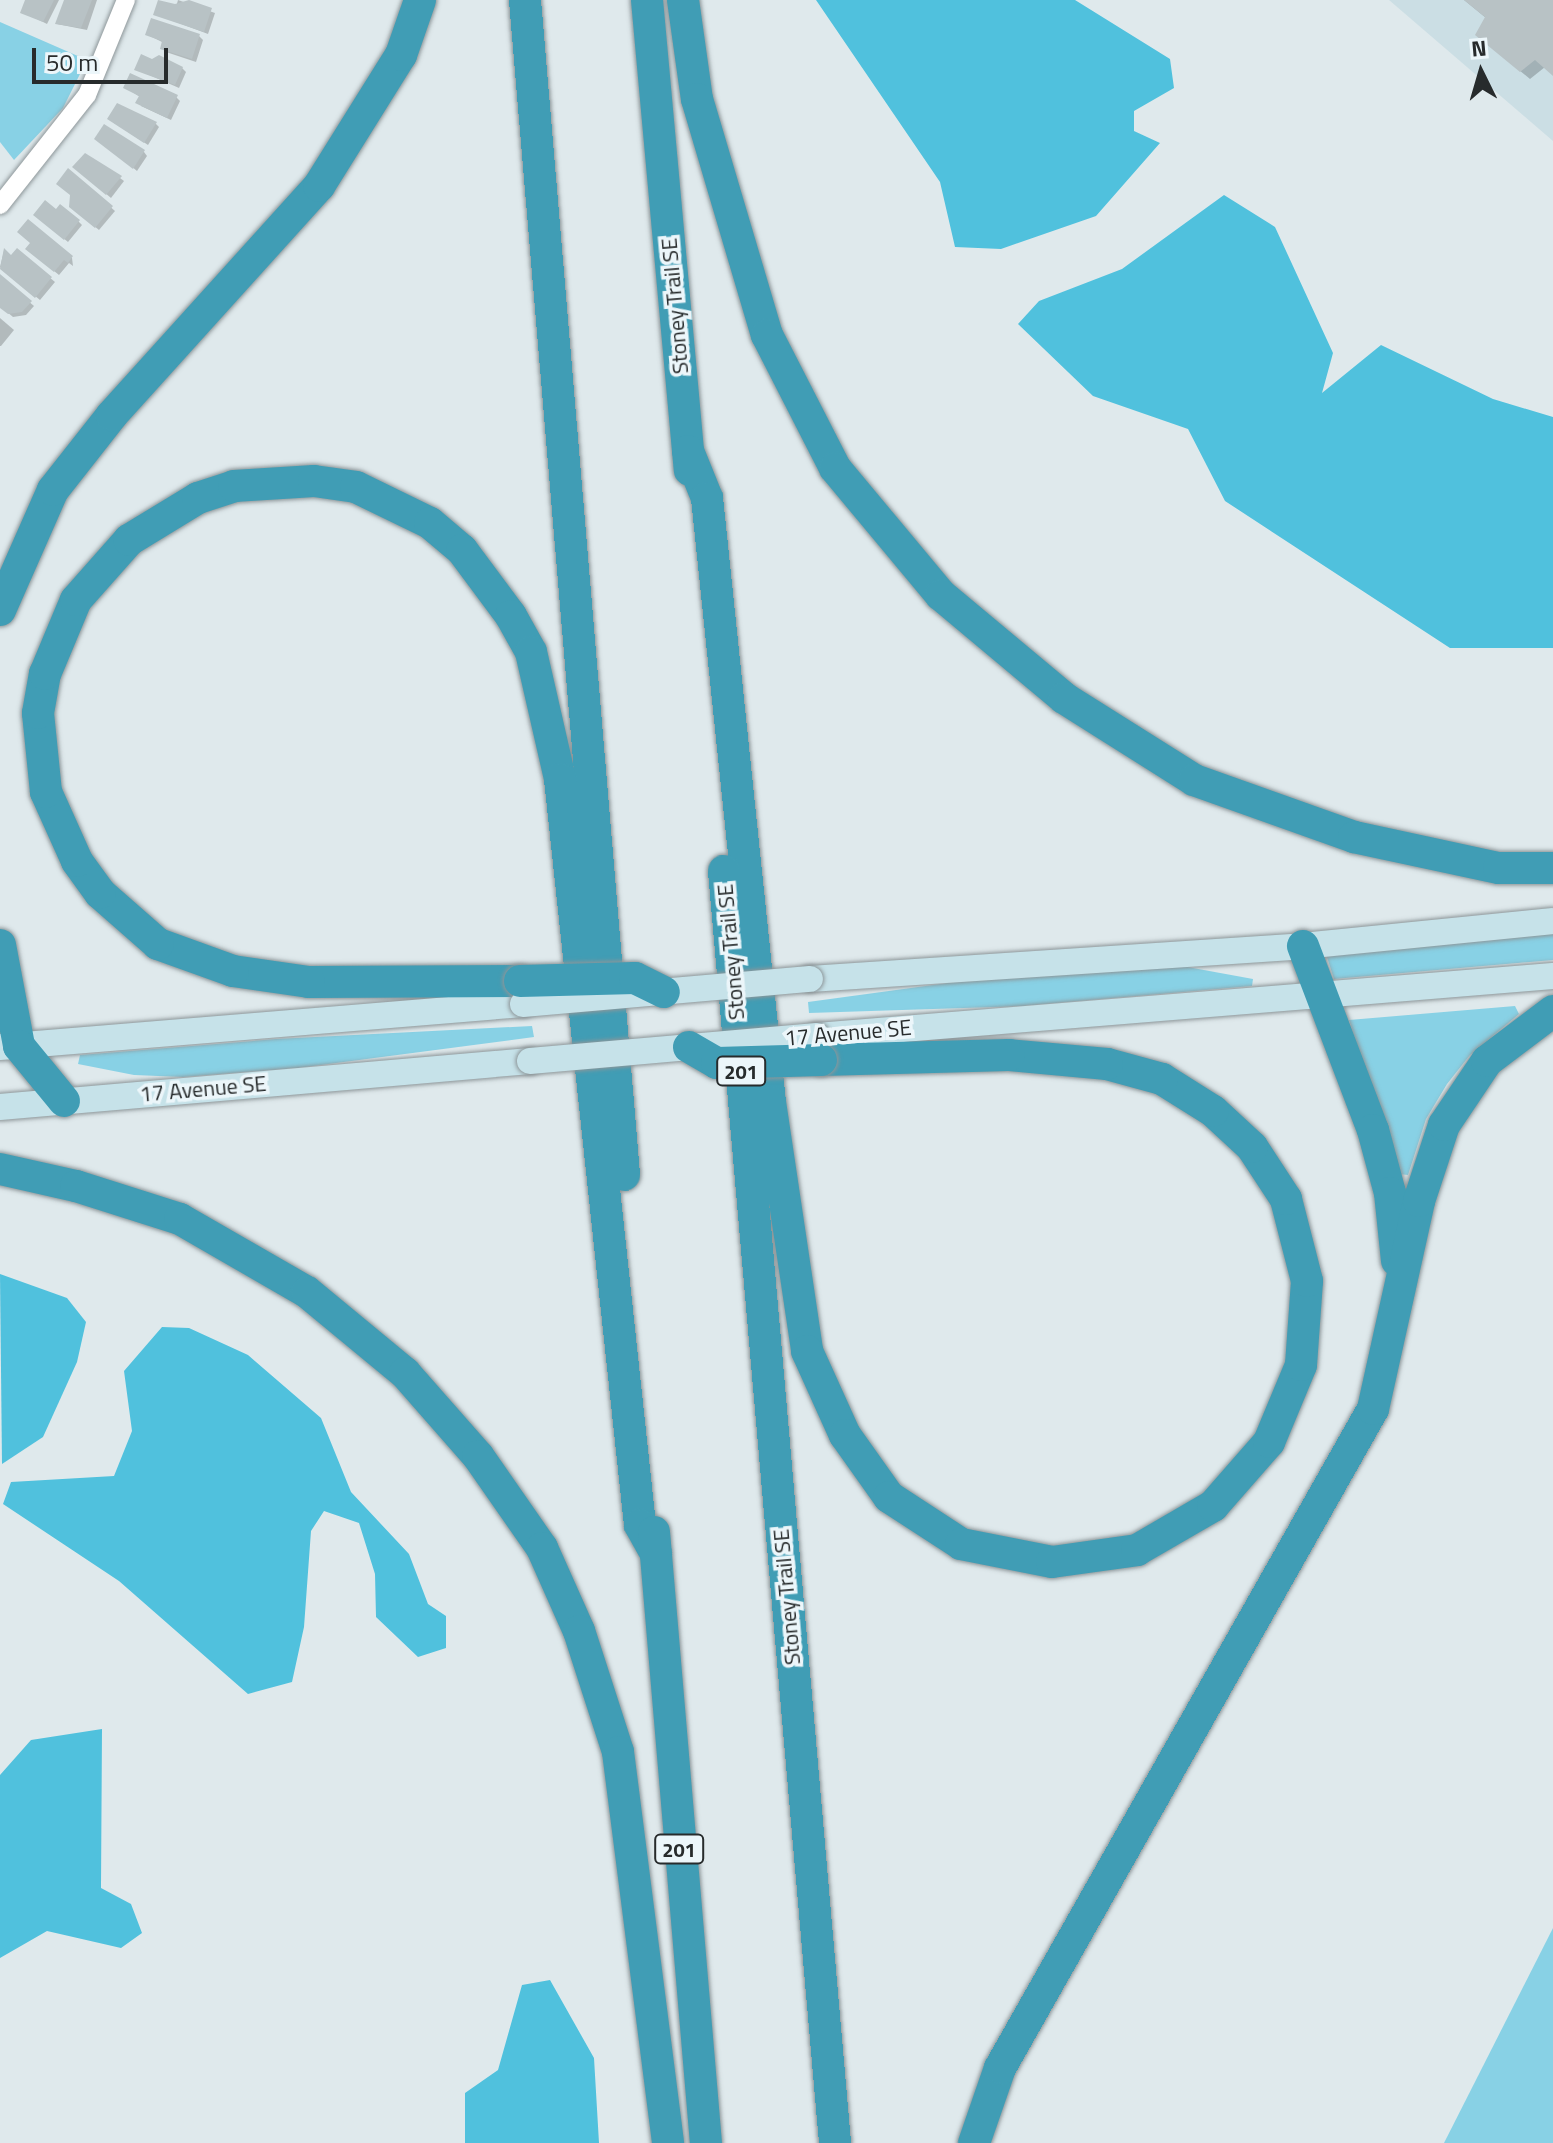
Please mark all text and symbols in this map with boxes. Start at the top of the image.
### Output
text: N [1470,30,1488,66]
scale bar [36,32,172,82]
north arrow [1441,32,1521,112]
text: 50 m [46,44,98,80]
street label: Stoney Trail SE [656,237,694,375]
street label: Stoney Trail SE [712,883,750,1021]
street label: 17 Avenue SE [783,1014,913,1052]
road number: 201 [715,1055,767,1087]
street label: 17 Avenue SE [138,1070,268,1108]
street label: Stoney Trail SE [768,1528,806,1666]
road number: 201 [653,1833,705,1865]

